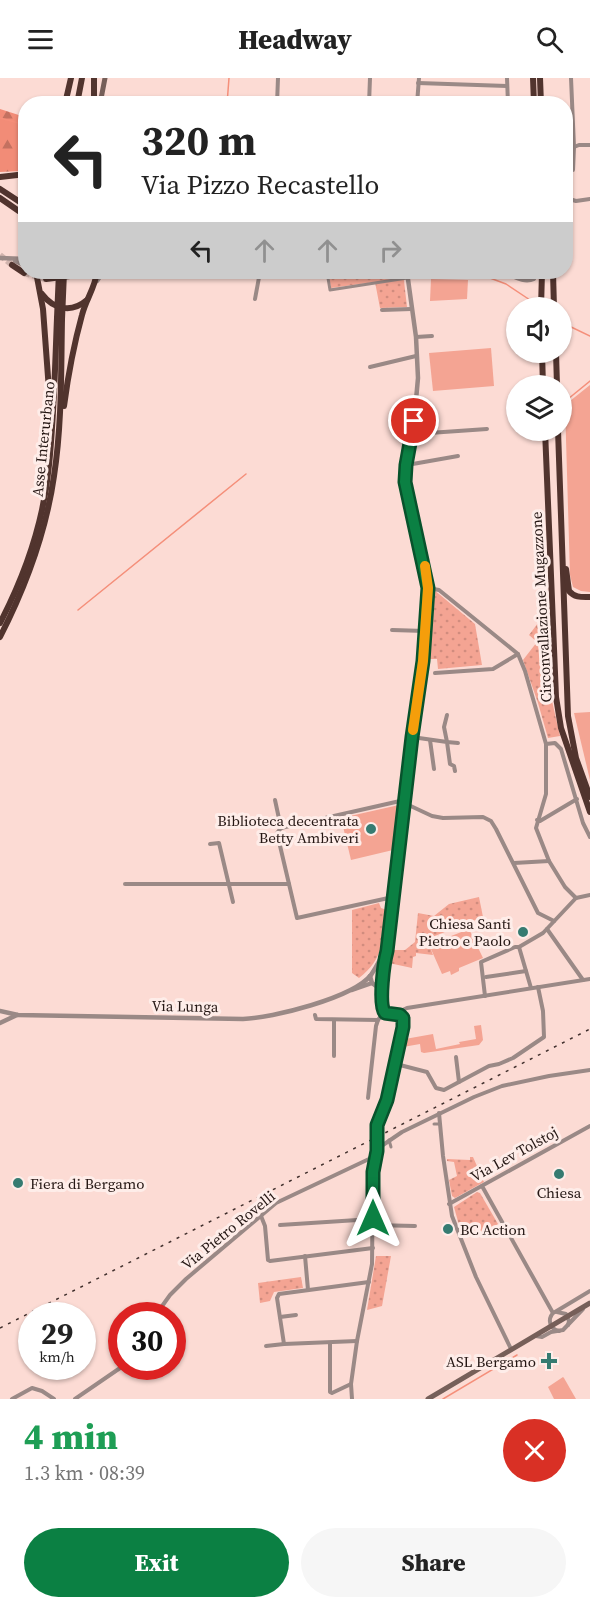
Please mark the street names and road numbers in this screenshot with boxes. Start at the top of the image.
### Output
street label: Asse Interurbano [26,380,60,498]
street label: Circonvallazione Mugazzone [525,511,556,703]
street label: Via Lunga [151,995,219,1017]
street label: Via Lev Tolstoj [467,1121,561,1187]
street label: Via Pietro Rovelli [177,1186,279,1274]

